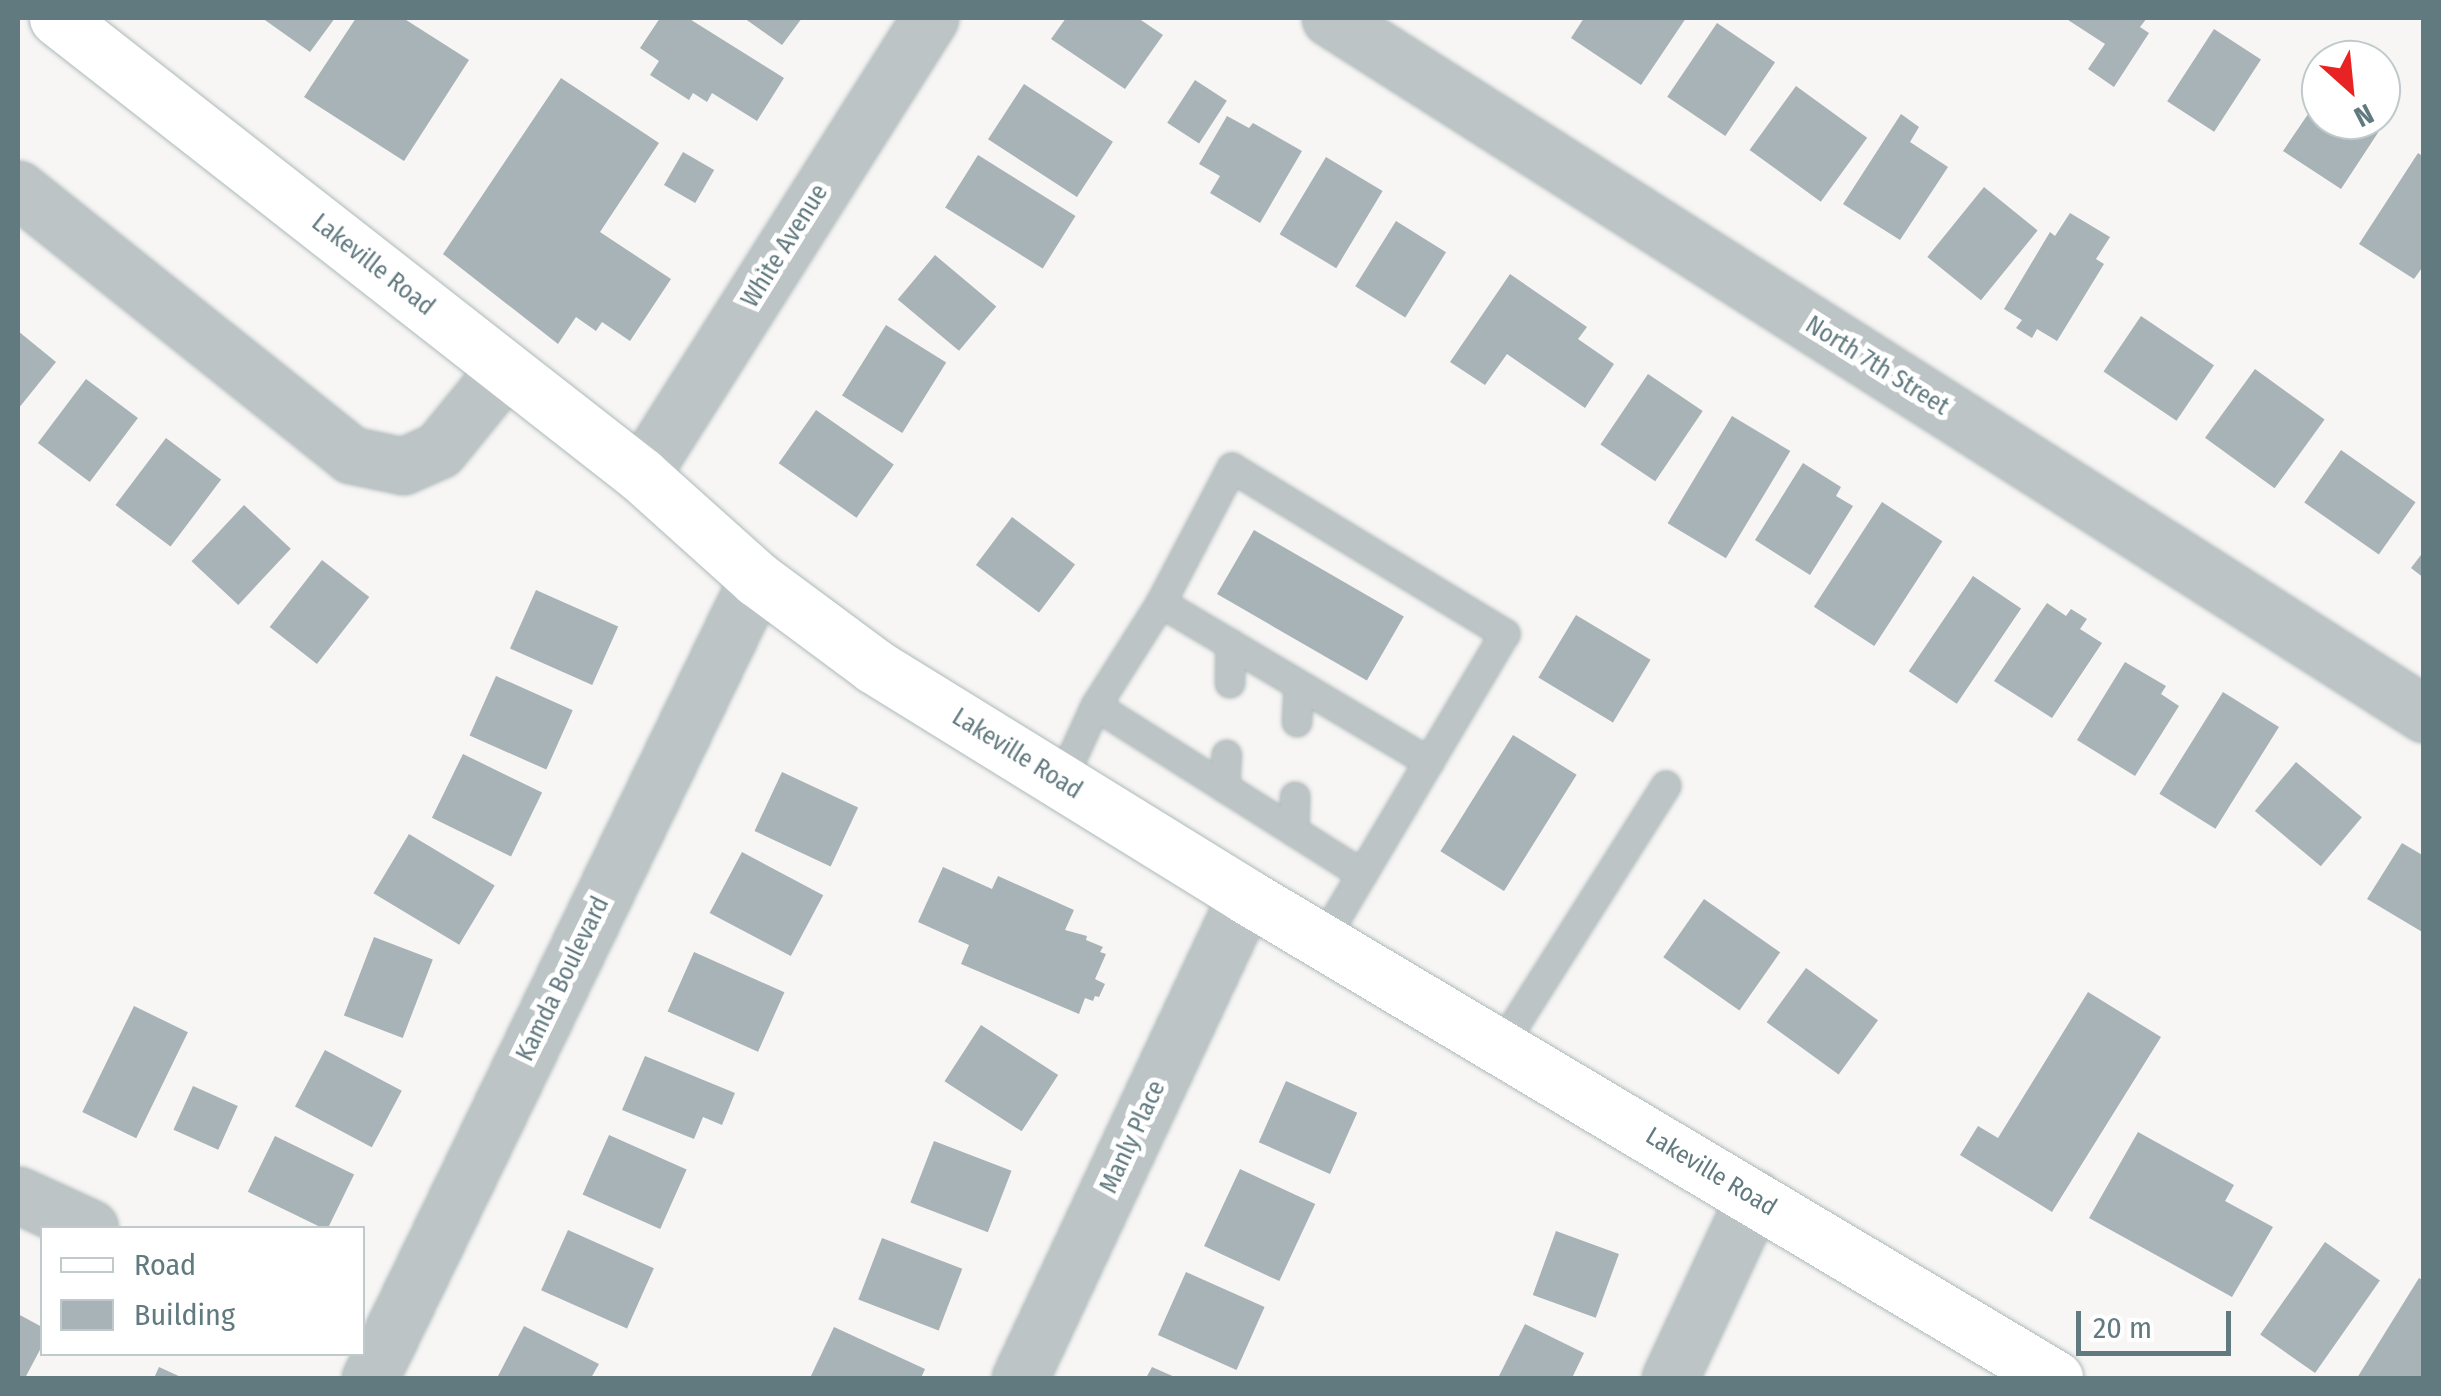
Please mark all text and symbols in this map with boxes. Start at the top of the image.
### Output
north arrow [2301,40,2401,140]
text: N [2349,97,2379,134]
street label: White Avenue [735,179,835,313]
street label: Lakeville Road [306,208,440,322]
street label: North 7th Street [1800,310,1954,422]
street label: Lakeville Road [947,702,1087,806]
street label: Kamda Boulevard [510,892,616,1066]
street label: Manly Place [1094,1076,1172,1198]
street label: Lakeville Road [1640,1121,1782,1223]
legend [40,1226,365,1356]
text: Road [134,1247,196,1283]
scale bar [2081,1291,2236,1353]
text: Building [134,1297,235,1333]
text: 20 m [2093,1310,2152,1346]

